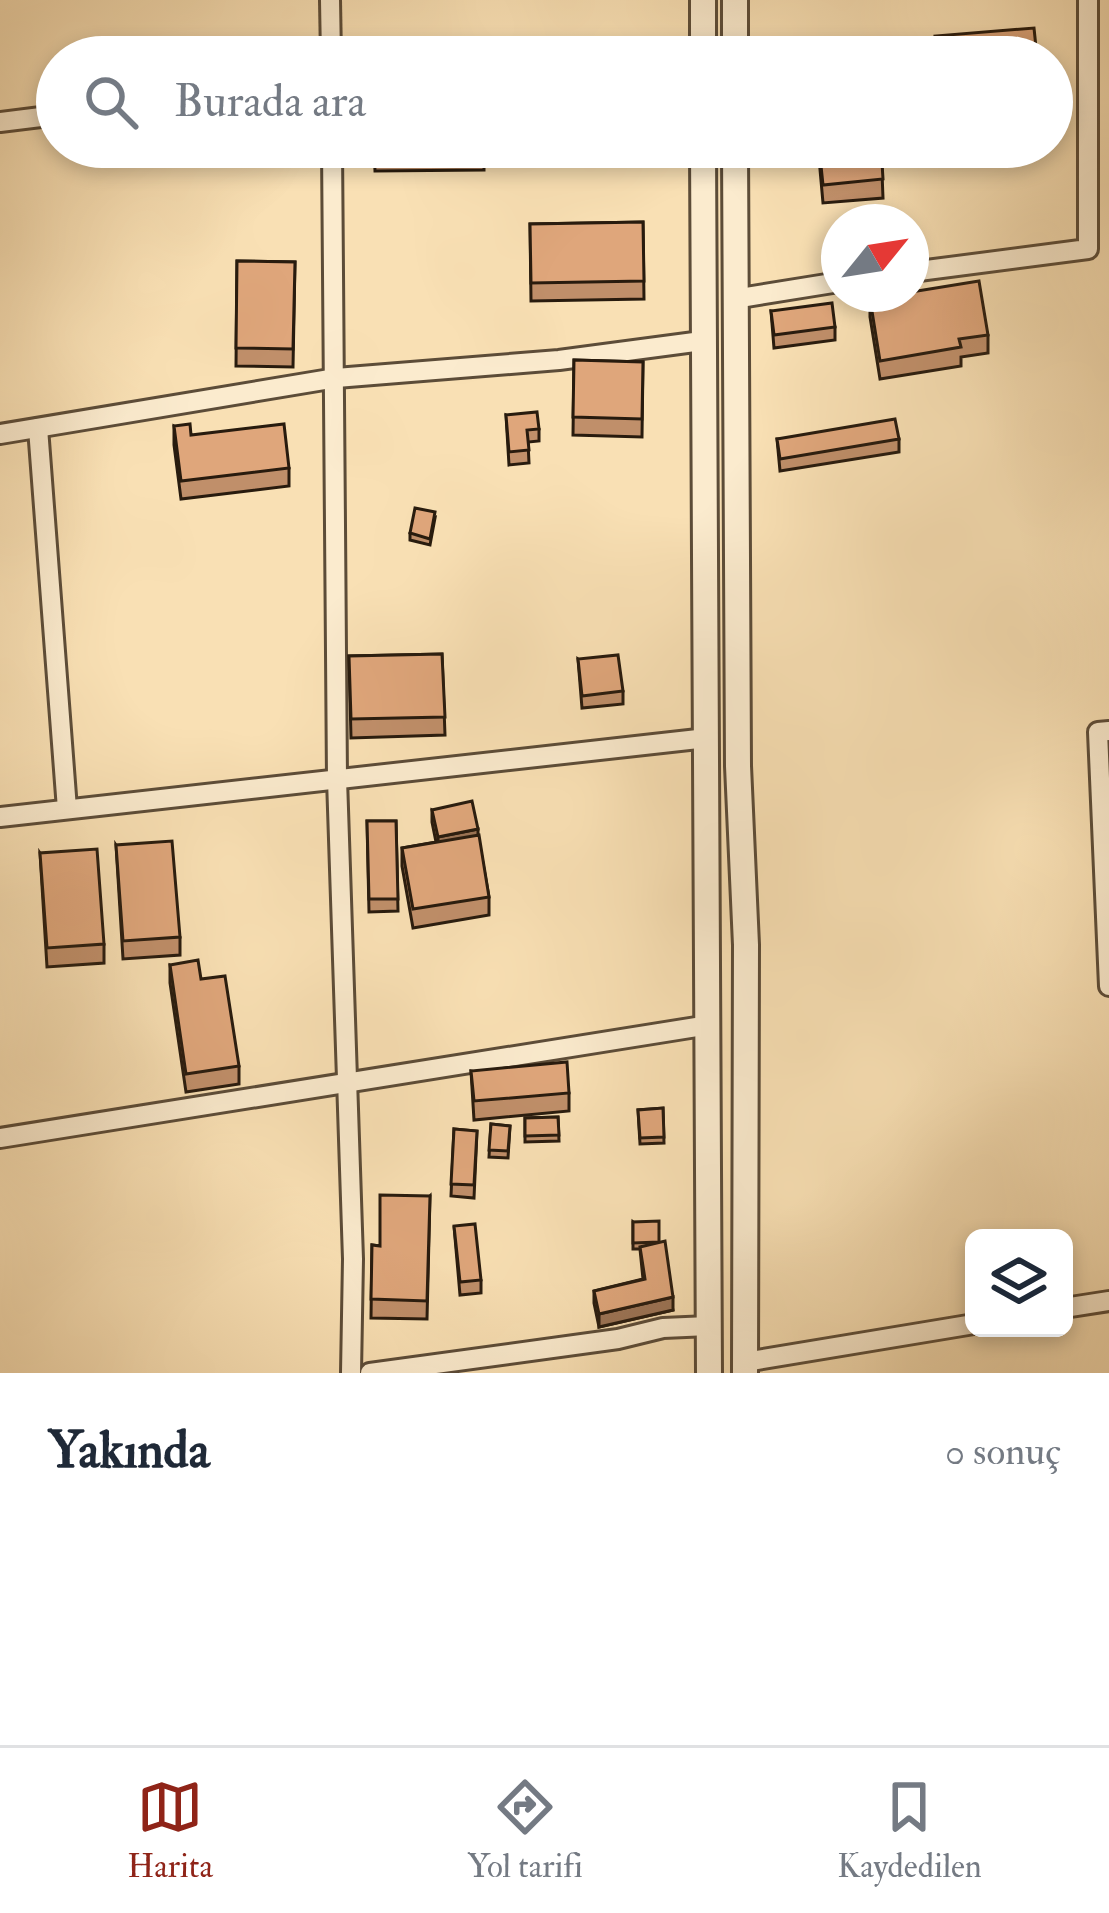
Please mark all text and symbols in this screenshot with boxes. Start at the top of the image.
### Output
search box [36,36,1073,168]
icon: search [78,69,144,135]
text: Burada ara [174,74,366,130]
north arrow [821,204,929,312]
map controls [965,1229,1073,1337]
button: layers [965,1229,1073,1337]
text: Yakında [48,1419,210,1483]
text: 0 sonuç [945,1427,1061,1476]
tab: Harita [127,1774,213,1887]
tab: Yol tarifi [467,1774,583,1887]
tab: Kaydedilen [837,1774,982,1887]

